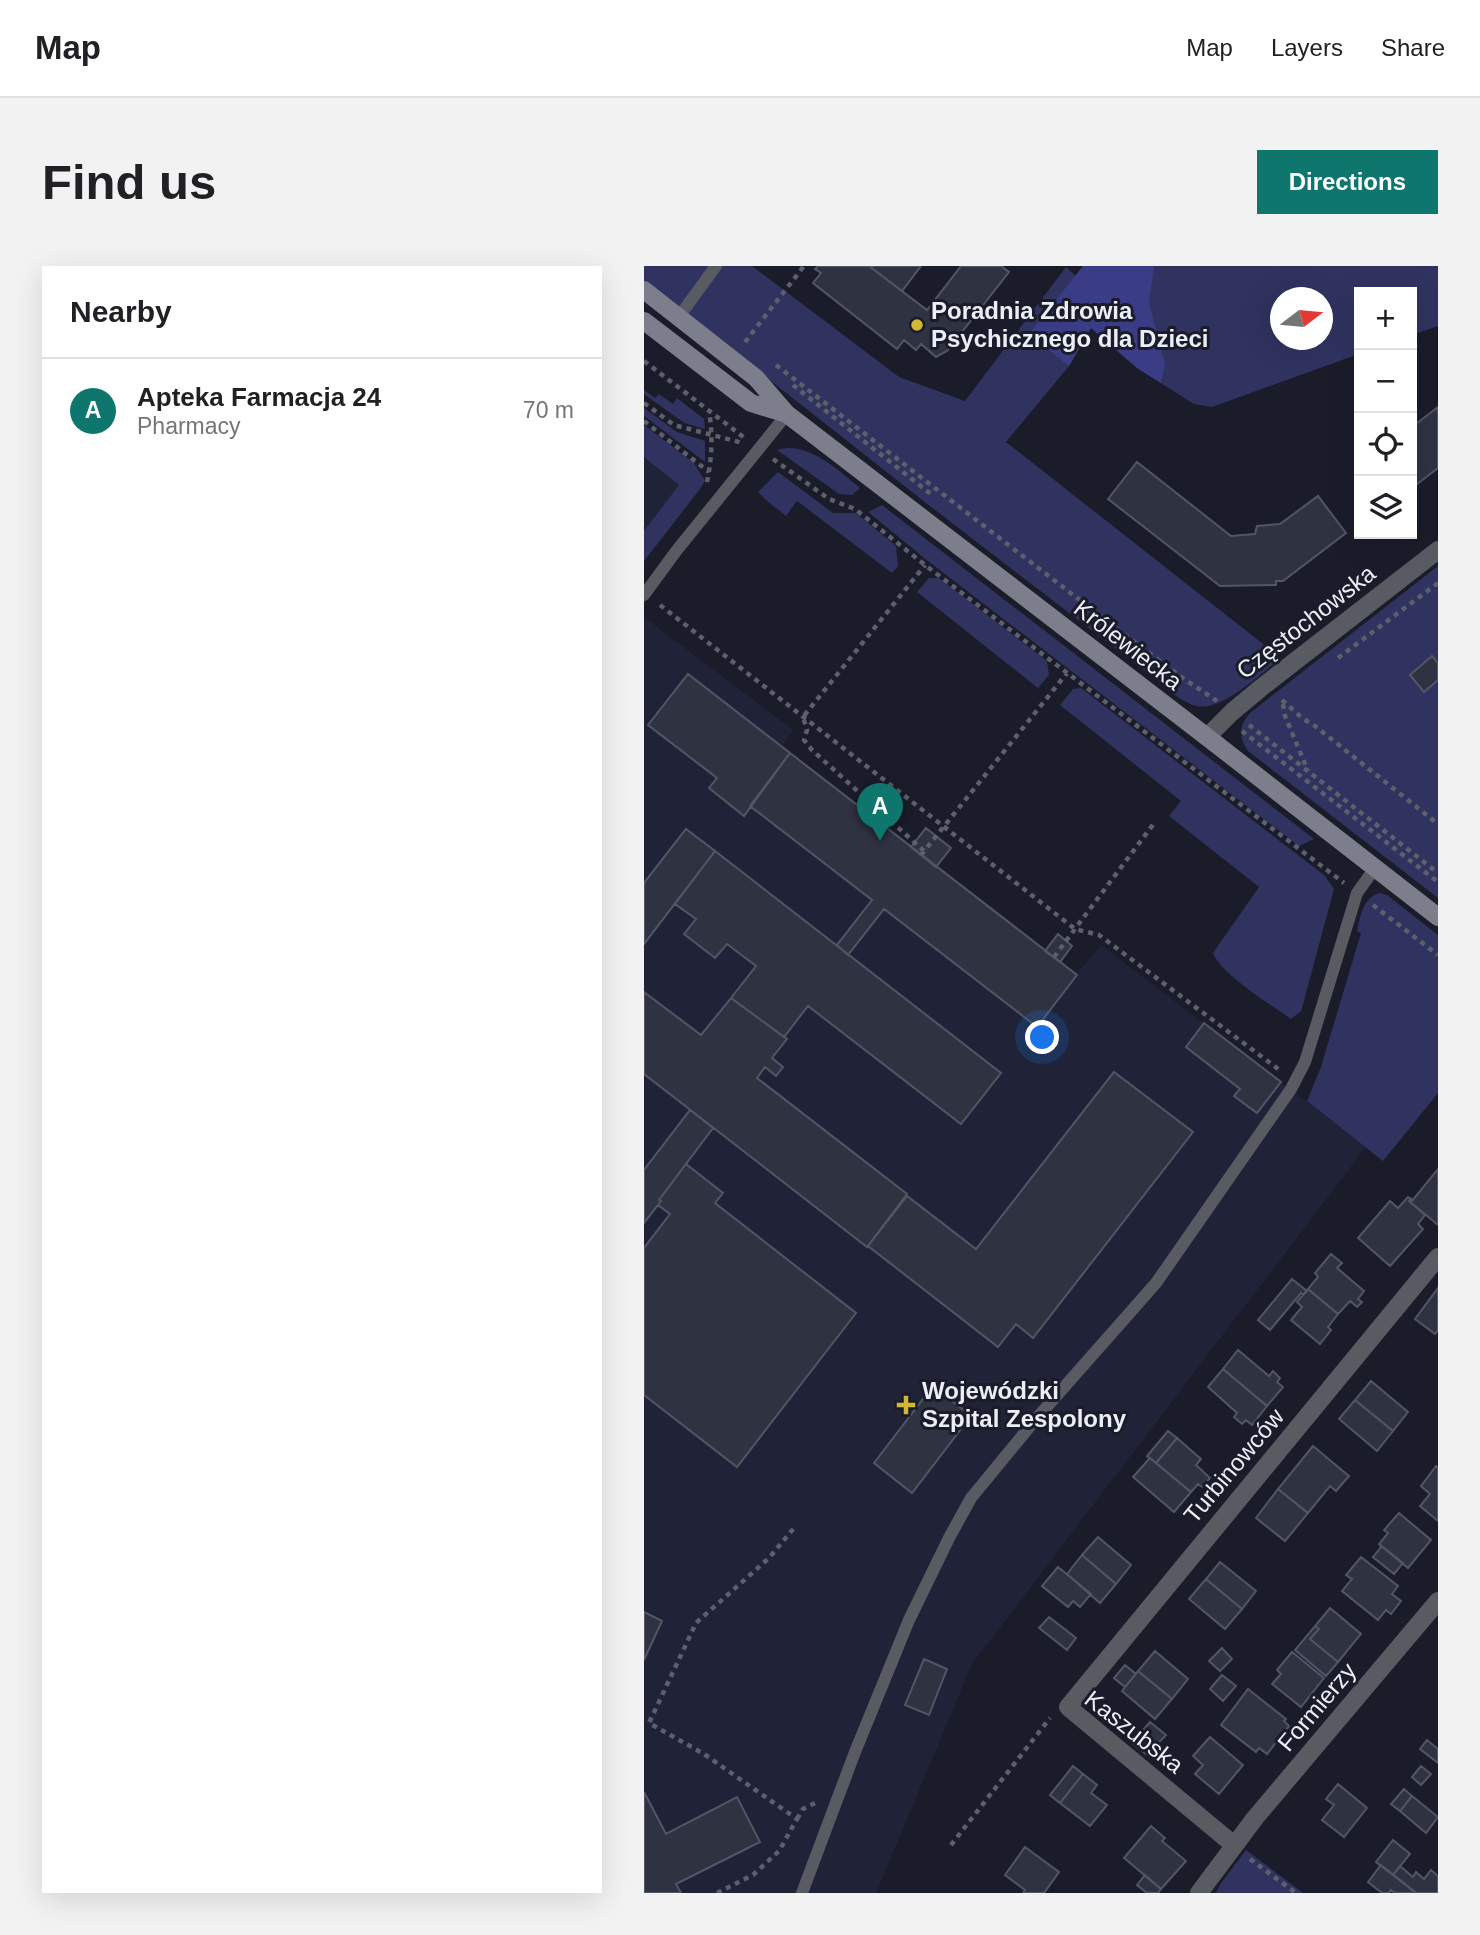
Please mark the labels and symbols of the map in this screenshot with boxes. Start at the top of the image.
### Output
north arrow [1270,287,1333,350]
place label: Poradnia Zdrowia Psychicznego dla Dzieci [931,297,1208,352]
marker: Poradnia Zdrowia Psychicznego dla Dzieci [909,317,925,333]
street label: Częstochowska [1231,559,1381,684]
street label: Królewiecka [1069,594,1188,695]
pin: A [857,783,903,841]
your location [1025,1020,1059,1054]
place label: Wojewódzki Szpital Zespolony [922,1377,1127,1432]
marker: Wojewódzki Szpital Zespolony [896,1395,916,1415]
street label: Turbinowców [1178,1403,1290,1528]
street label: Formierzy [1272,1657,1361,1756]
street label: Kaszubska [1080,1685,1189,1779]

